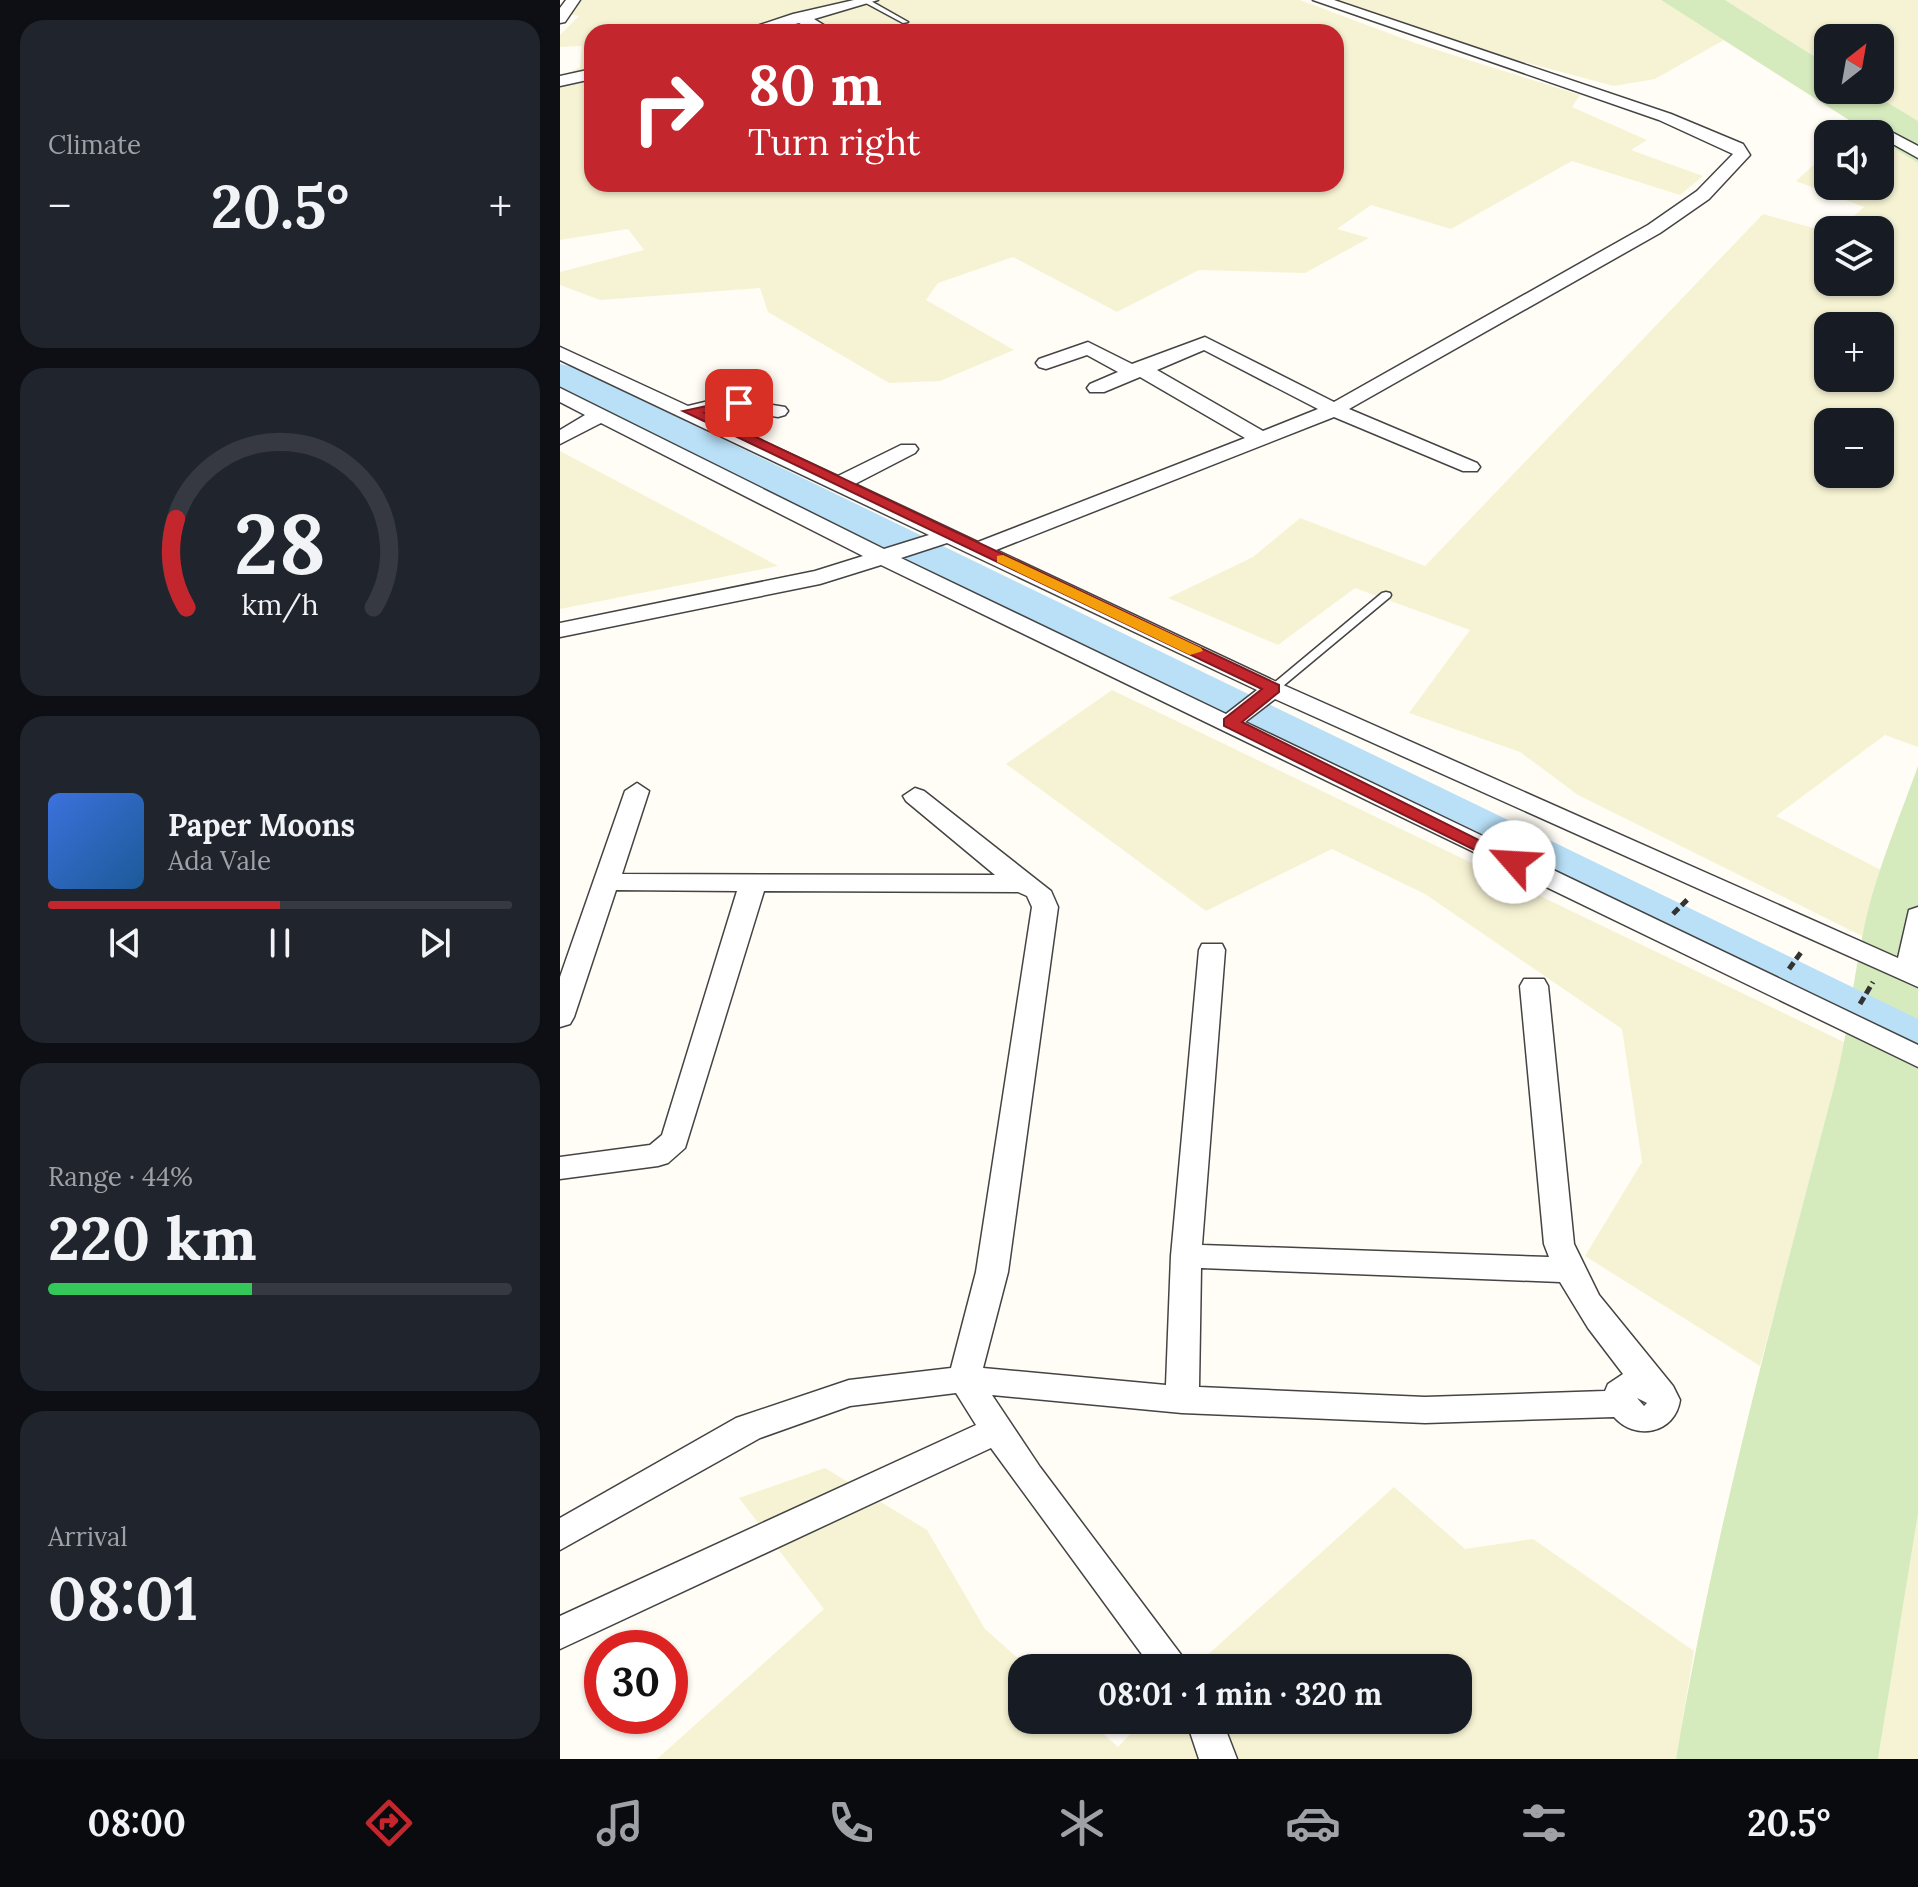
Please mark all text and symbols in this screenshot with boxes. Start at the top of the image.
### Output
north arrow [1814,24,1894,104]
map controls [1814,24,1894,488]
text: 80 m [748,49,882,120]
icon: right [616,56,720,160]
text: Turn right [748,119,921,165]
button: sound [1814,120,1894,200]
text: Climate [48,128,141,161]
text: 20.5° [211,168,349,244]
text: − [48,178,71,234]
text: + [489,178,512,234]
button: layers [1814,216,1894,296]
button: + [1814,312,1894,392]
pin [705,369,773,437]
icon: arrive [717,381,761,425]
button: − [1814,408,1894,488]
text: 28 [234,489,326,596]
text: km/h [241,586,319,623]
text: Paper Moons [168,806,355,844]
position arrow [1472,820,1556,904]
text: Ada Vale [168,844,271,877]
icon: previous [103,921,147,965]
icon: pause [258,921,302,965]
icon: next [413,921,457,965]
text: Range · 44% [48,1160,193,1193]
text: 220 km [48,1200,257,1276]
text: Arrival [48,1520,127,1553]
text: 08:01 [48,1560,198,1636]
speed limit sign: 30 [584,1630,688,1734]
text: 08:01 · 1 min · 320 m [1098,1675,1382,1713]
icon: directions [361,1795,417,1851]
icon: music [592,1795,648,1851]
icon: phone [823,1795,879,1851]
icon: climate [1054,1795,1110,1851]
icon: car [1285,1795,1341,1851]
icon: filters [1516,1795,1572,1851]
text: 08:00 [88,1800,186,1846]
text: 20.5° [1747,1800,1830,1846]

